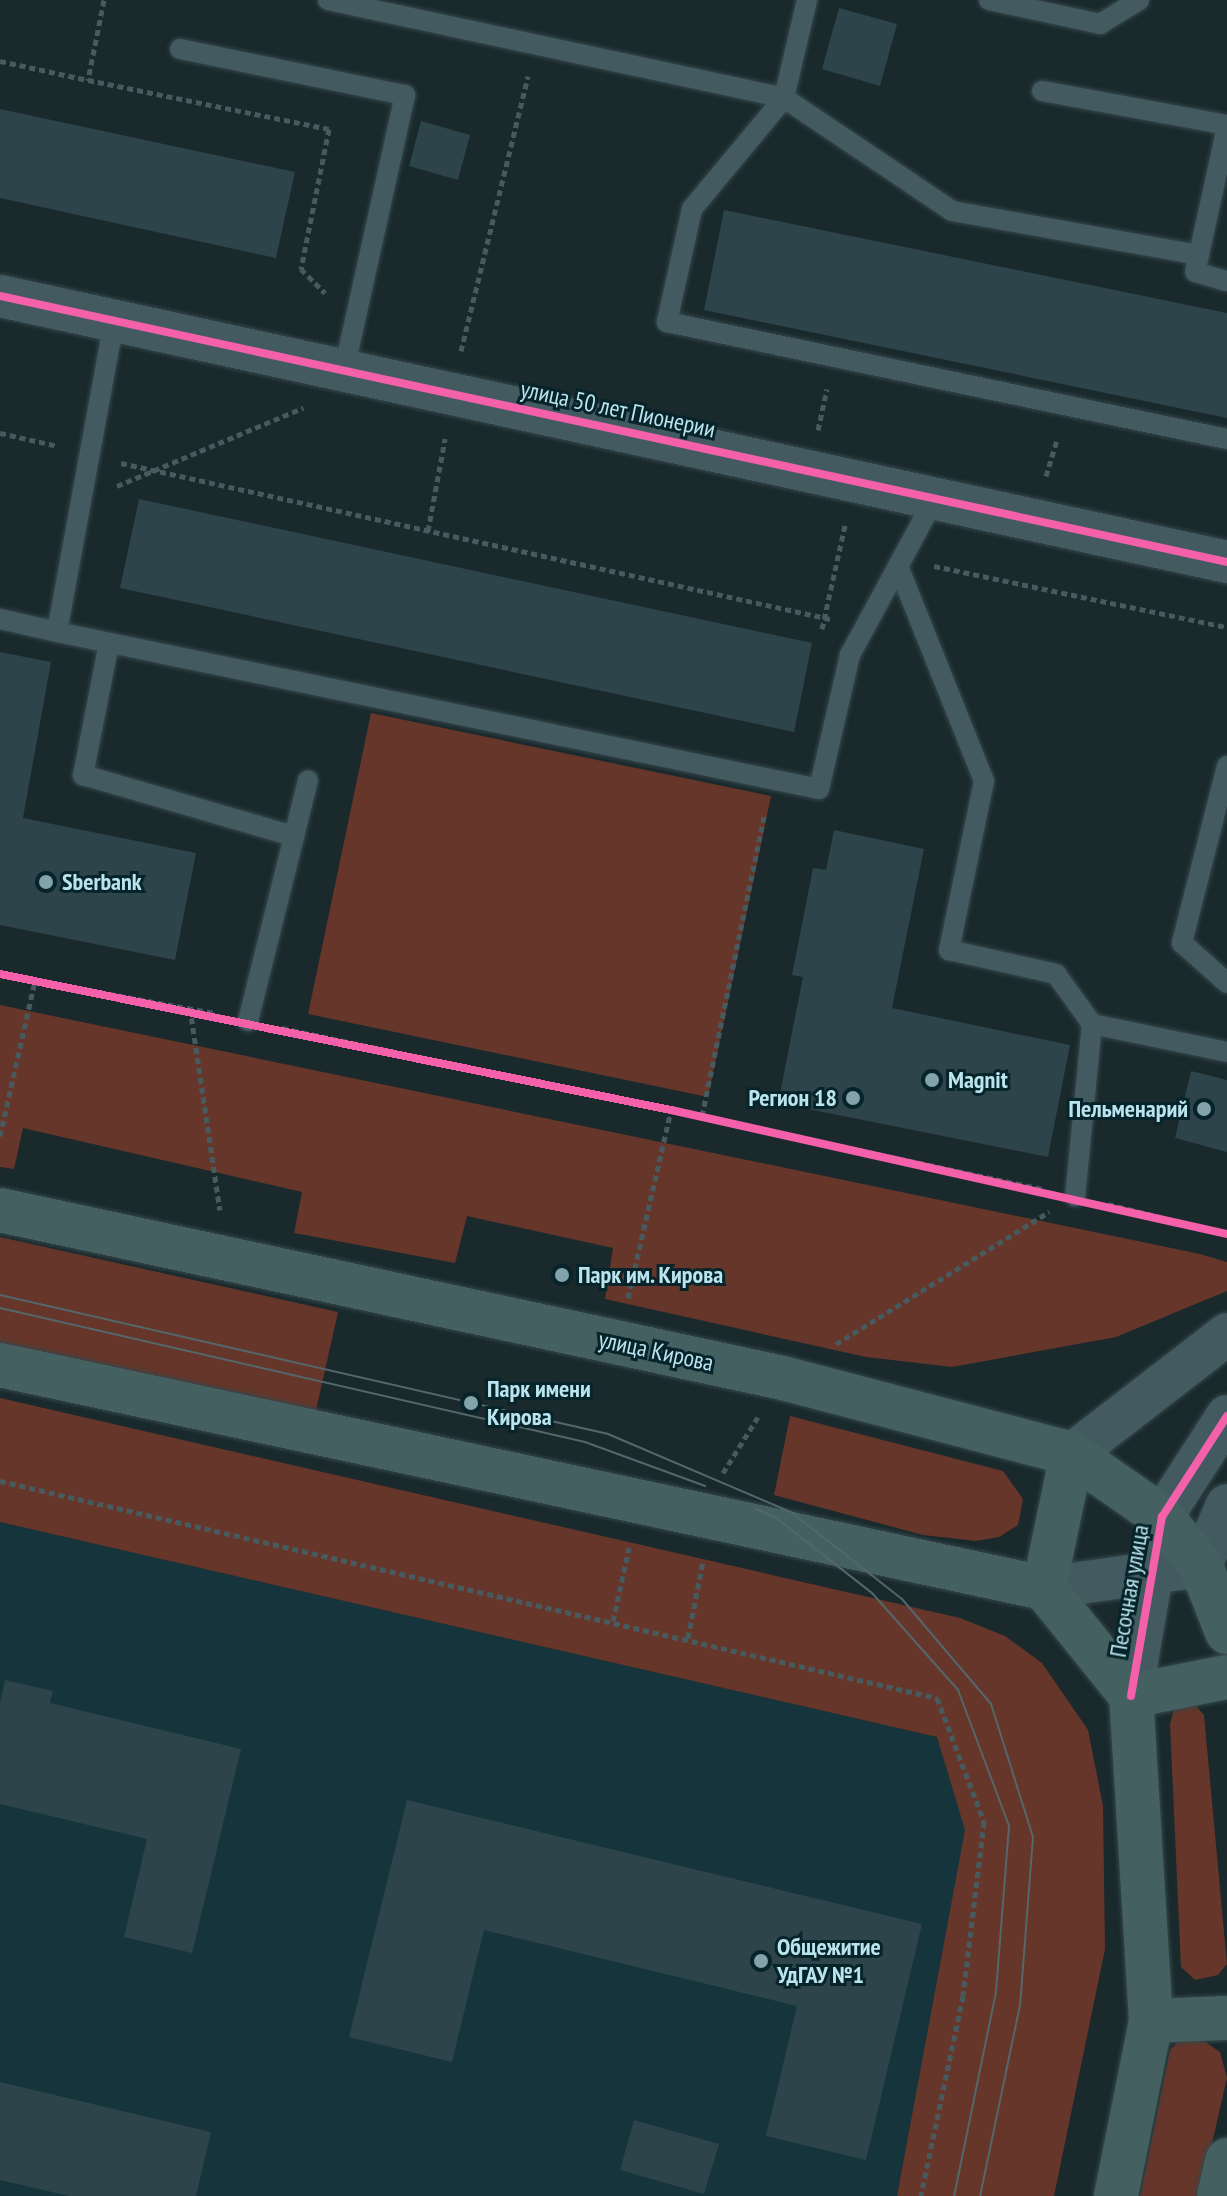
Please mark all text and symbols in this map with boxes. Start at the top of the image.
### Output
street label: улица 50 лет Пионерии [518,374,718,444]
place label: Sberbank [62,868,142,896]
marker: Sberbank [37,873,55,891]
place label: Magnit [948,1066,1008,1094]
marker: Magnit [923,1071,941,1089]
place label: Регион 18 [749,1084,837,1112]
marker: Регион 18 [844,1089,862,1107]
place label: Пельменарий [1069,1095,1188,1123]
marker: Пельменарий [1195,1100,1213,1118]
place label: Парк им. Кирова [578,1261,725,1289]
marker: Парк им. Кирова [553,1266,571,1284]
street label: улица Кирова [596,1325,716,1377]
place label: Парк имени Кирова [487,1375,591,1431]
marker: Парк имени Кирова [462,1394,480,1412]
street label: Песочная улица [1103,1523,1155,1659]
place label: Общежитие УдГАУ №1 [777,1933,881,1989]
marker: Общежитие УдГАУ №1 [752,1952,770,1970]

